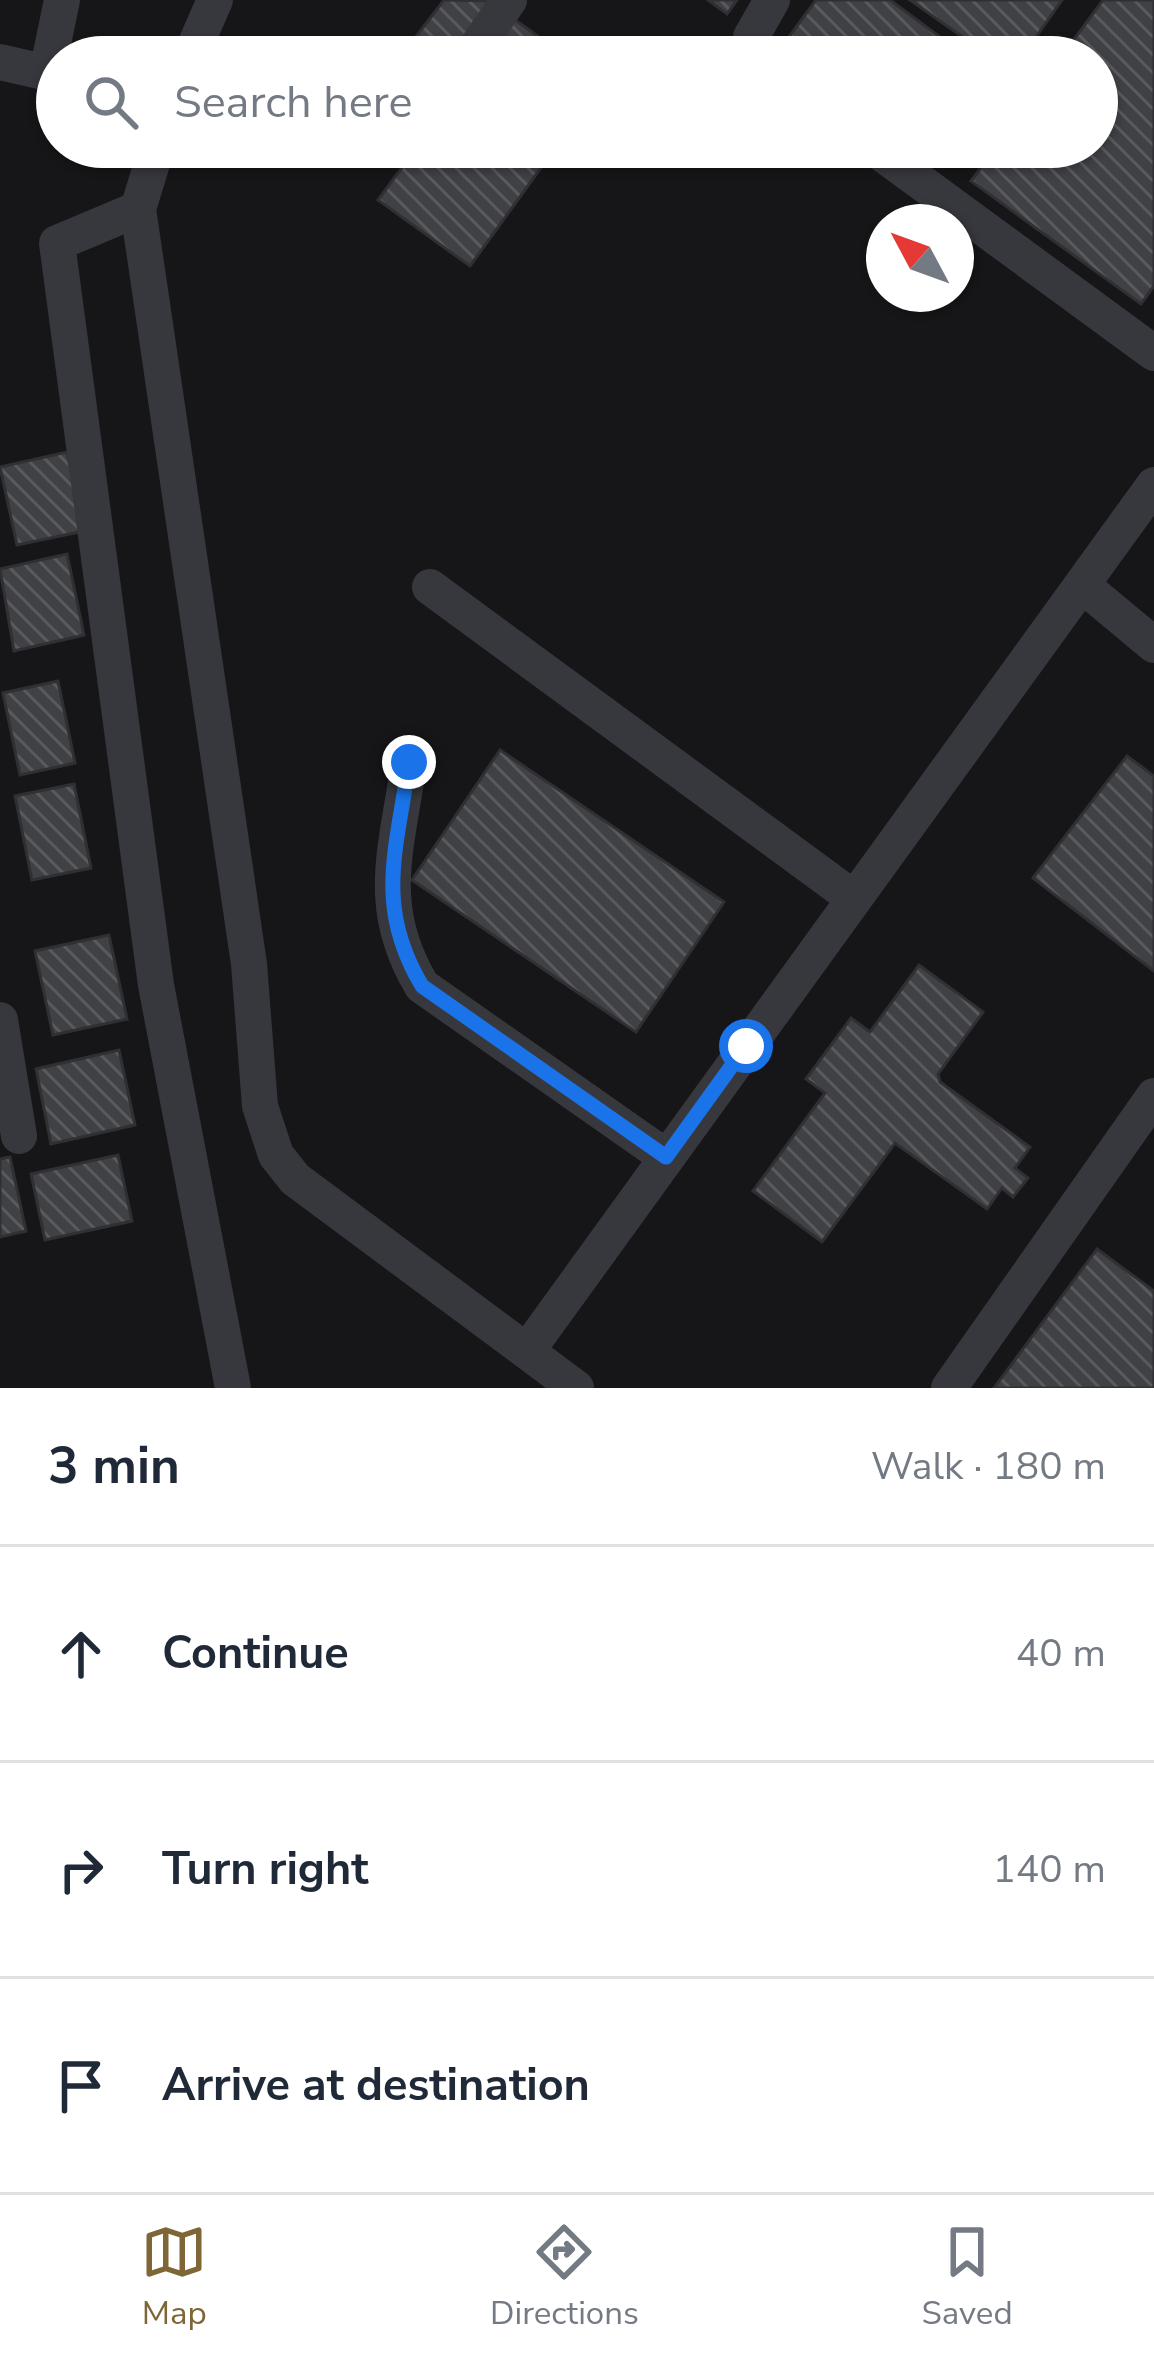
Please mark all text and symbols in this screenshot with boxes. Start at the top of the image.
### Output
search box [36,36,1118,168]
icon: search [78,69,144,135]
text: Search here [174,72,413,133]
north arrow [866,204,974,312]
route end [382,735,436,789]
route start [719,1019,773,1073]
text: 3 min [48,1431,180,1501]
text: Walk · 180 m [871,1440,1106,1493]
icon: ahead [48,1621,114,1687]
text: Continue [162,1623,349,1684]
text: 40 m [1016,1627,1106,1680]
icon: right [48,1837,114,1903]
text: Turn right [162,1839,369,1900]
text: 140 m [992,1843,1106,1896]
icon: arrive [48,2053,114,2119]
text: Arrive at destination [162,2055,590,2116]
tab: Map [141,2219,207,2336]
tab: Directions [490,2219,639,2336]
tab: Saved [921,2219,1013,2336]

